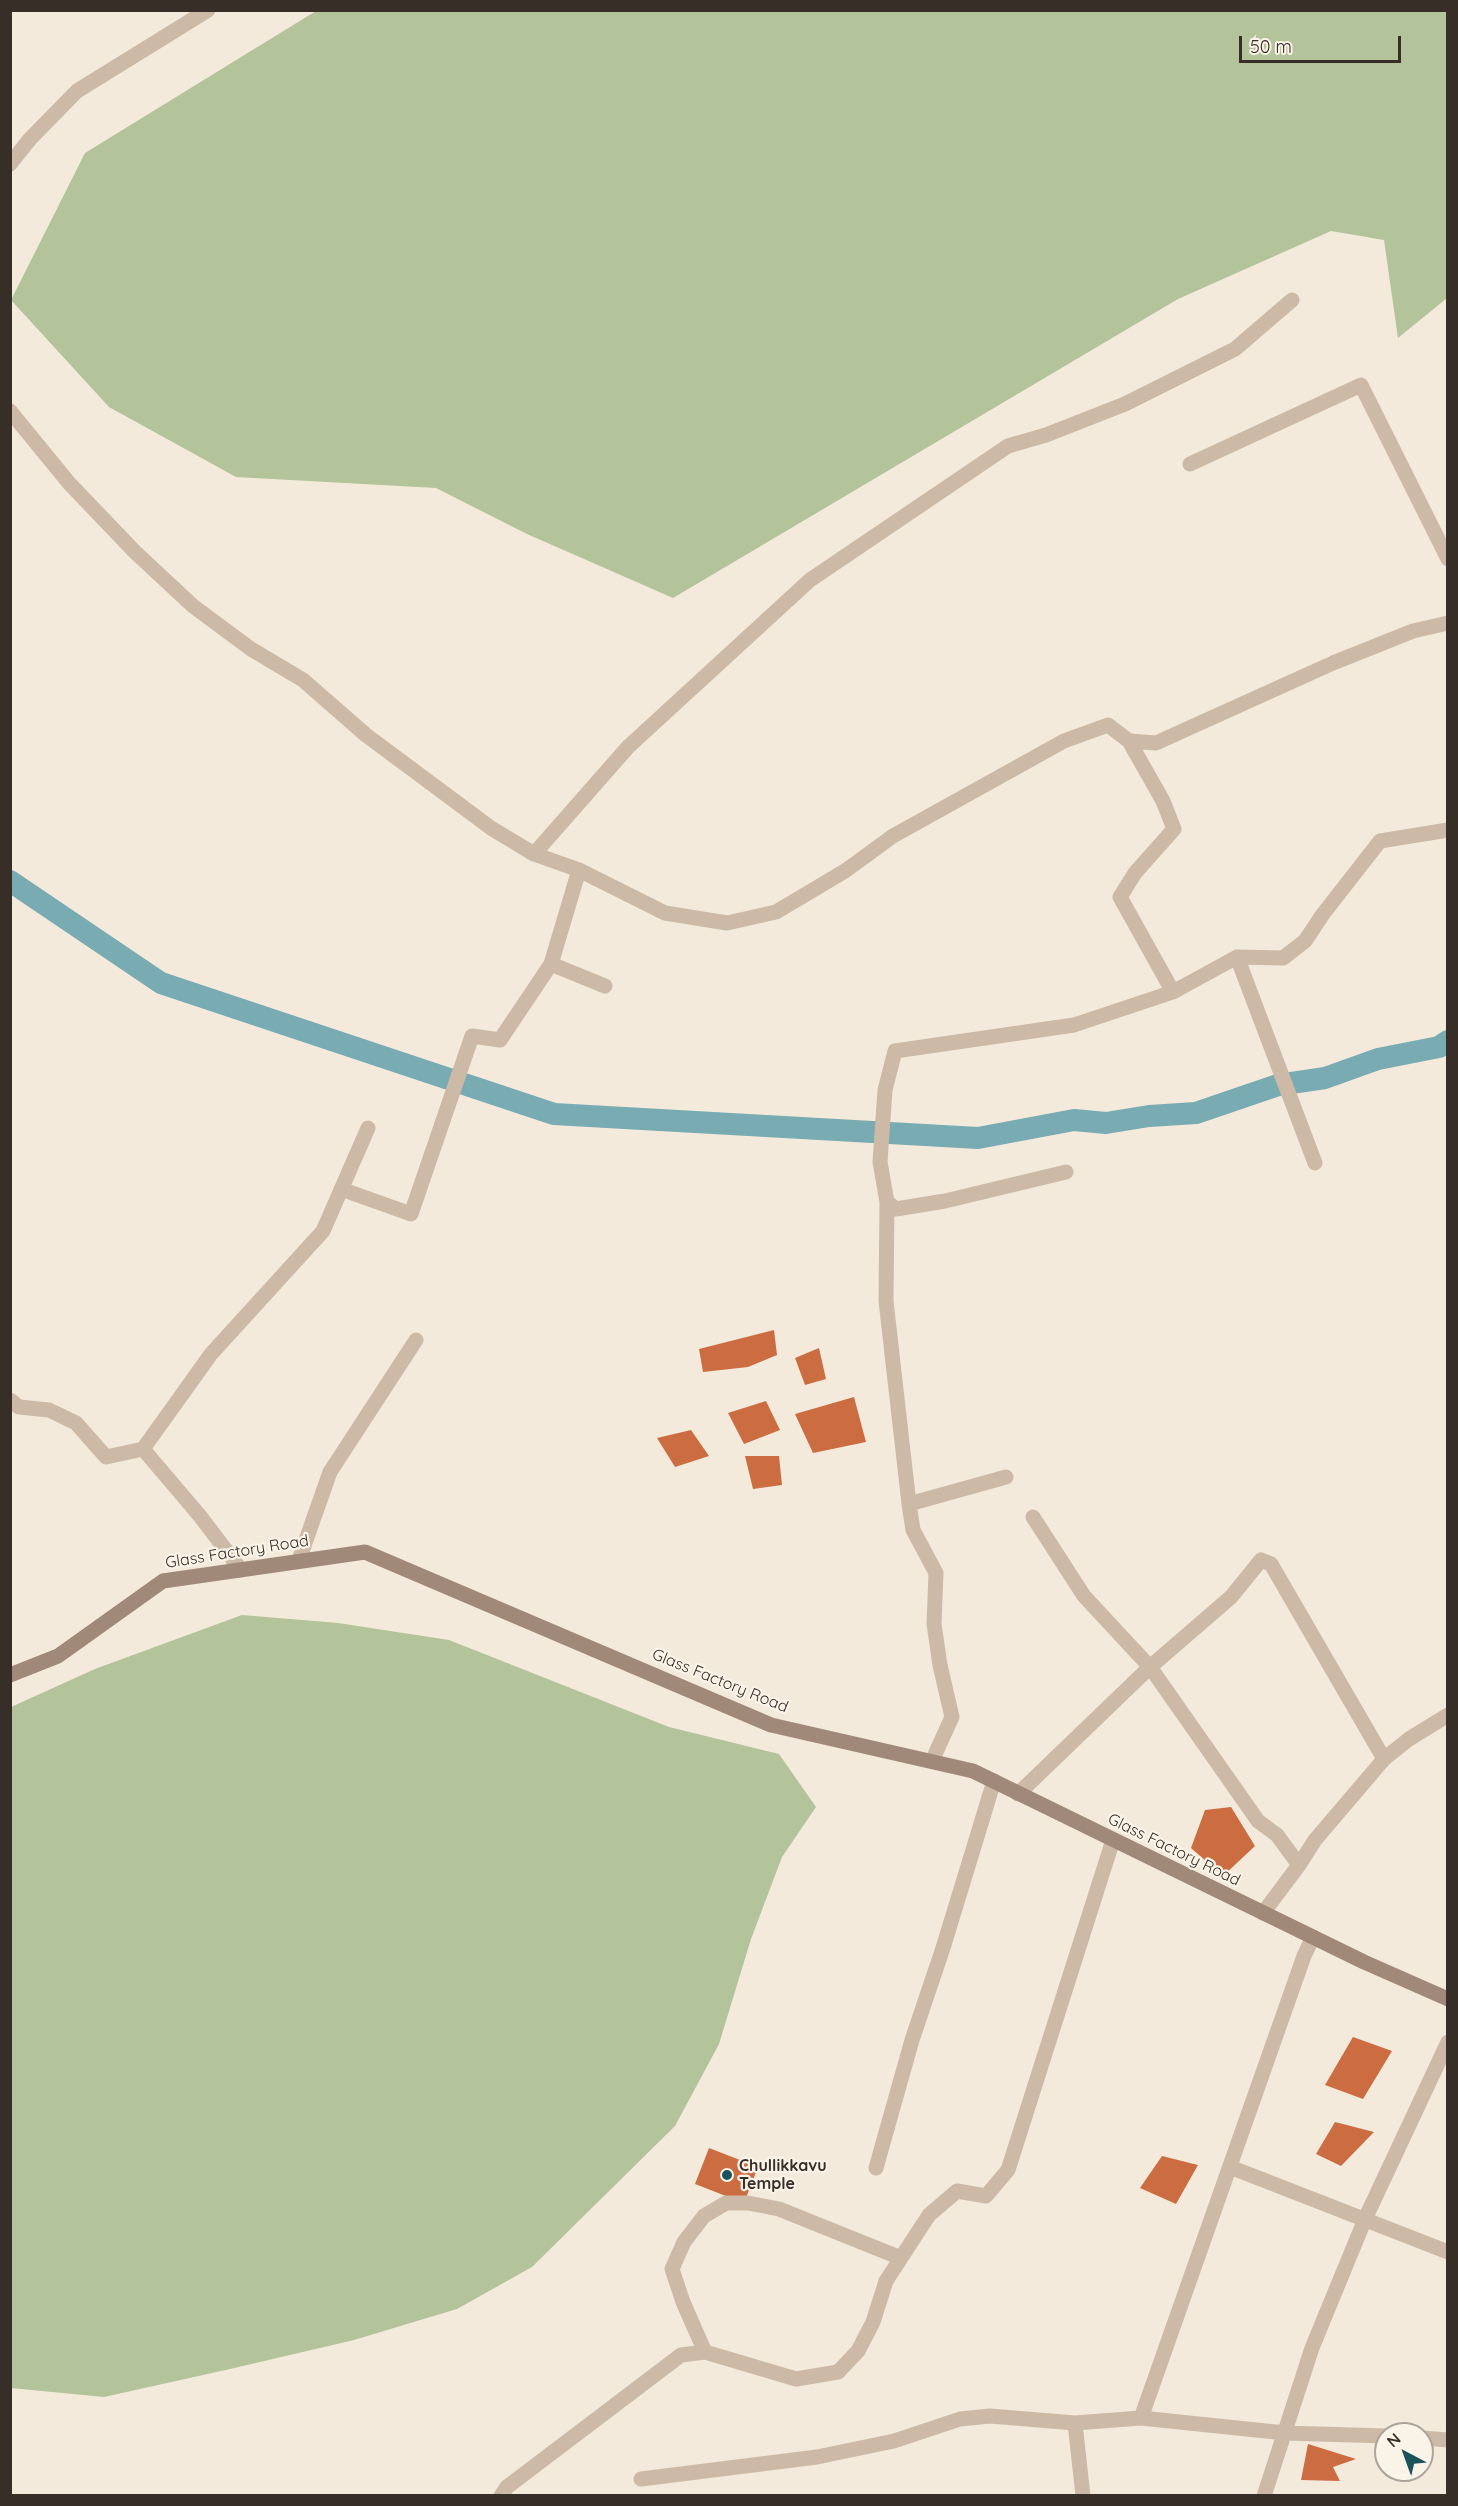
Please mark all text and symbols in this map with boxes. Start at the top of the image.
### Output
scale bar [1242,24,1404,62]
text: 50 m [1250,35,1292,58]
street label: Glass Factory Road [164,1531,310,1573]
street label: Glass Factory Road [649,1645,791,1717]
street label: Glass Factory Road [1105,1810,1243,1890]
place label: Chullikkavu Temple [739,2156,827,2194]
marker: Chullikkavu Temple [720,2168,734,2182]
north arrow [1374,2422,1434,2482]
text: N [1382,2429,1404,2451]

